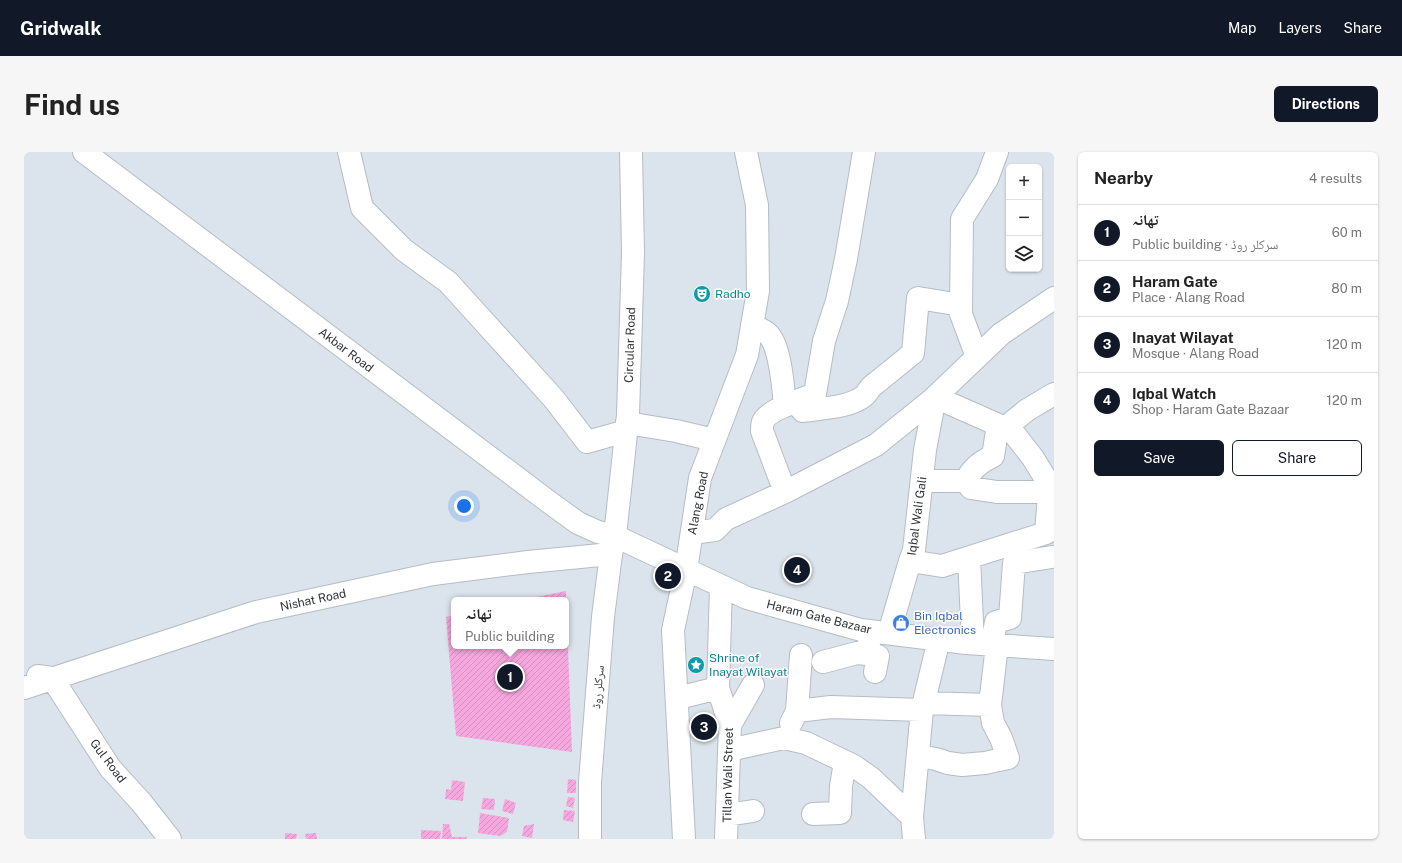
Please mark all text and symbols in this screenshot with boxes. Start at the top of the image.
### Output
text: Gridwalk [20,17,101,39]
text: Map [1228,20,1256,36]
text: Layers [1278,20,1322,36]
text: Share [1344,20,1382,36]
button: Directions [1274,86,1378,122]
text: Find us [24,88,120,121]
map controls [1006,164,1042,272]
button: + [1006,164,1042,200]
text: Nearby [1094,168,1153,188]
text: 4 results [1309,171,1362,186]
button: − [1006,200,1042,236]
text: تھانہ [1132,211,1159,228]
text: 1 [1104,225,1110,240]
text: 60 m [1332,225,1362,240]
button: layers [1006,236,1042,272]
text: Public building · سرکلر روڈ [1132,237,1278,252]
text: Haram Gate [1132,273,1218,290]
text: 2 [1103,281,1111,296]
text: 80 m [1331,281,1362,296]
theatre icon: Radho [692,284,712,304]
place label: Radho [715,287,751,301]
text: Place · Alang Road [1132,290,1245,305]
street label: Circular Road [622,307,638,383]
street label: Akbar Road [316,325,376,375]
text: Inayat Wilayat [1132,329,1234,346]
text: 3 [1103,337,1111,352]
text: 120 m [1327,337,1362,352]
text: Mosque · Alang Road [1132,346,1259,361]
text: Iqbal Watch [1132,385,1216,402]
text: 4 [1103,393,1111,408]
text: 120 m [1327,393,1362,408]
text: Shop · Haram Gate Bazaar [1132,402,1289,417]
button: Save [1094,440,1224,476]
button: Share [1232,440,1362,476]
street label: Alang Road [685,470,711,536]
street label: Iqbal Wali Gali [905,476,929,556]
your location [454,496,474,516]
pin: 4 [784,555,810,585]
pin: 2 [655,561,681,591]
street label: Nishat Road [279,586,347,614]
popup [451,597,569,649]
street label: Haram Gate Bazaar [765,597,873,637]
text: تھانہ [465,605,492,622]
place label: Bin Iqbal Electronics [914,609,976,637]
shop icon: Bin Iqbal Electronics [891,613,911,633]
text: Public building [465,629,555,644]
place label: Shrine of Inayat Wilayat [709,651,788,679]
place icon: Shrine of Inayat Wilayat [686,655,706,675]
pin: 1 [497,662,523,692]
street label: سرکلر روڈ [589,665,607,709]
pin: 3 [691,712,717,742]
street label: Tillan Wali Street [720,727,736,823]
street label: Gul Road [87,736,129,786]

